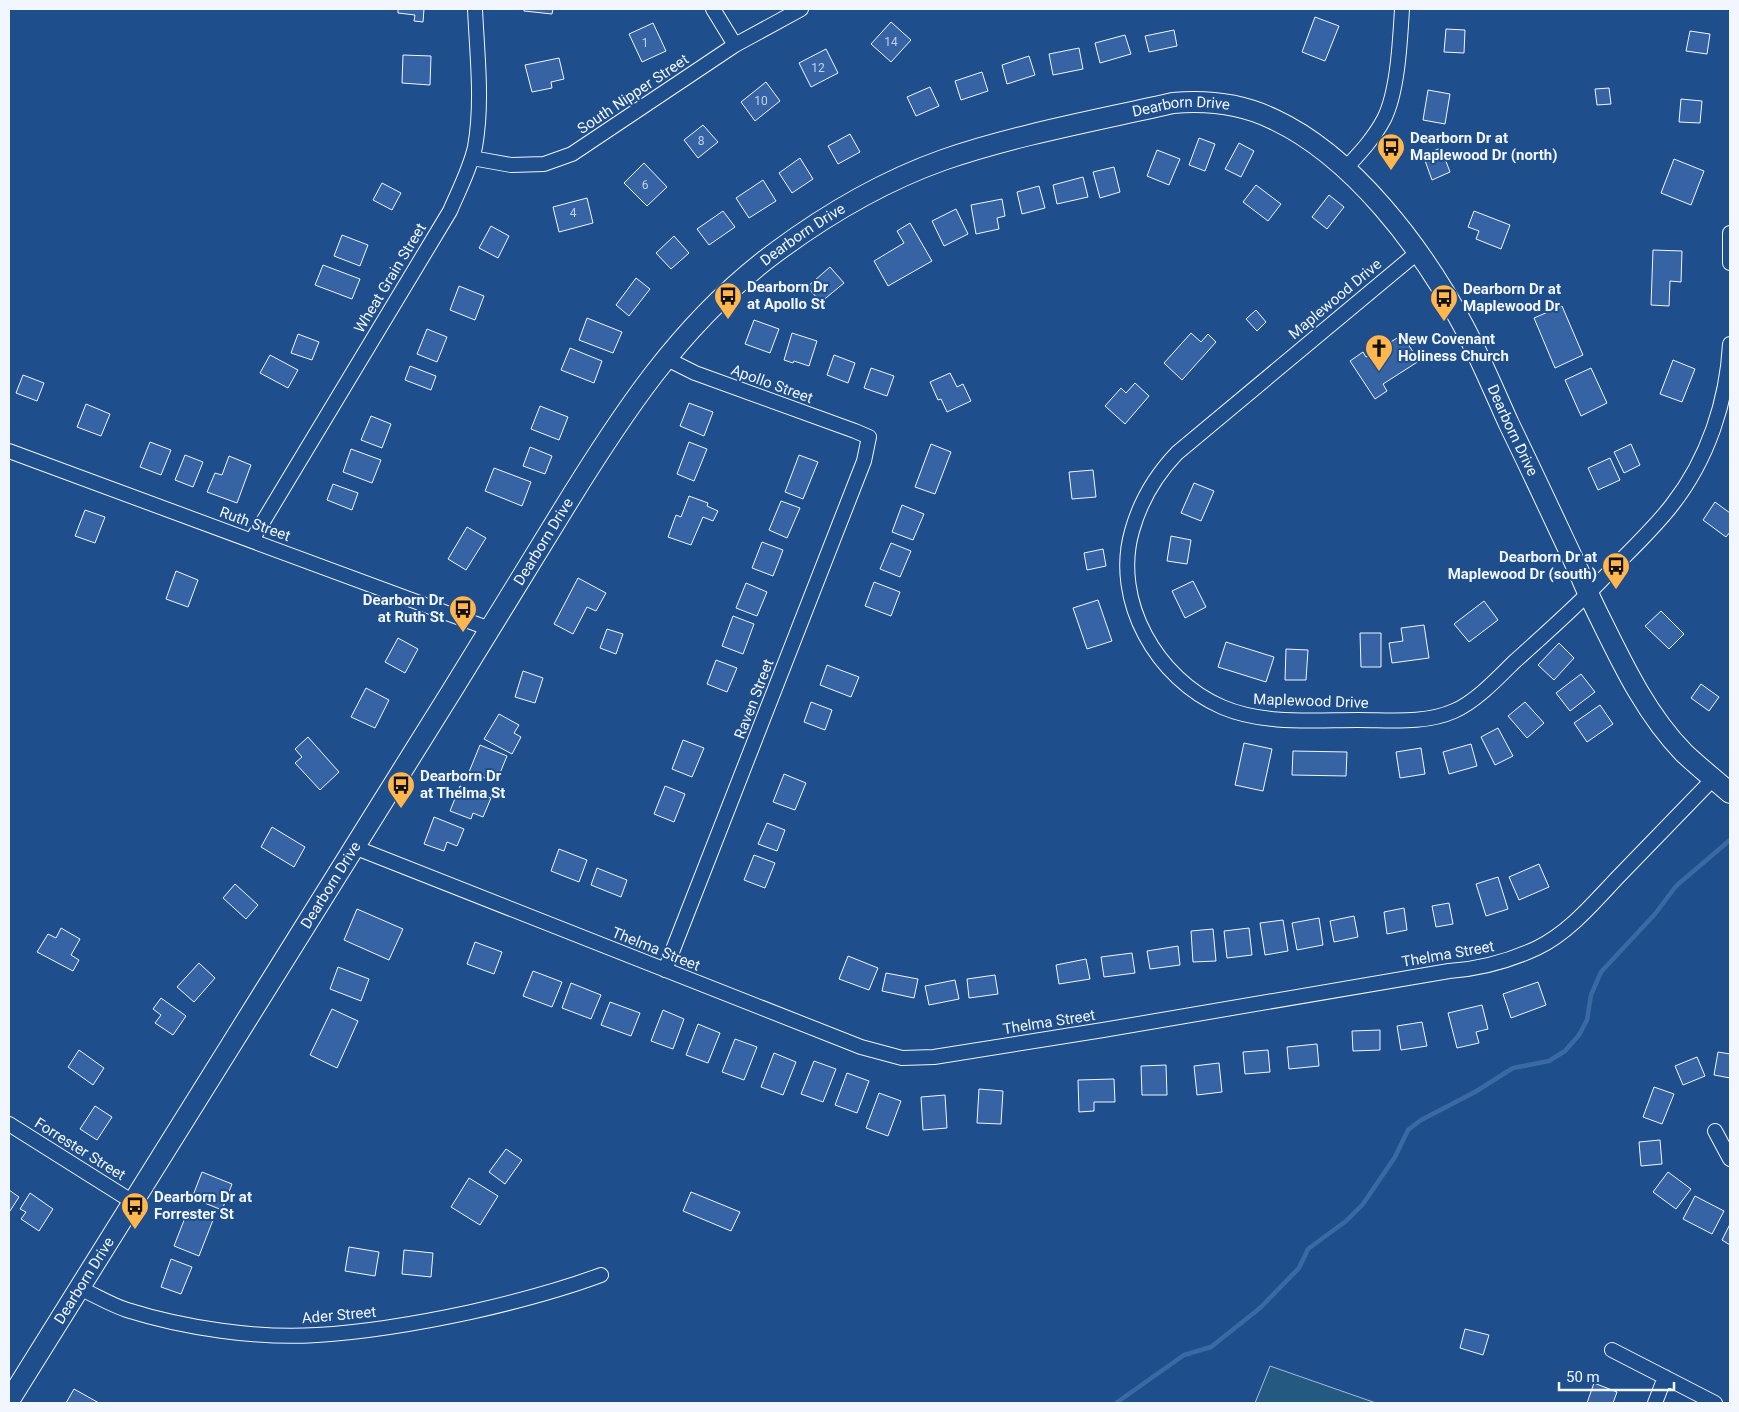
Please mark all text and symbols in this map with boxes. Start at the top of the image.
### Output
house number: 14 [884,35,898,49]
house number: 1 [642,36,648,50]
street label: South Nipper Street [574,50,692,138]
house number: 12 [811,61,825,75]
street label: Dearborn Drive [1130,93,1231,121]
house number: 10 [754,94,768,108]
place label: Dearborn Dr at Maplewood Dr (north) [1410,129,1557,164]
bus stop icon: Dearborn Dr at Maplewood Dr (north) [1376,132,1406,171]
house number: 8 [698,134,705,148]
house number: 6 [642,178,649,192]
street label: Dearborn Drive [757,199,848,270]
house number: 4 [570,206,577,220]
street label: Wheat Grain Street [350,220,430,336]
street label: Maplewood Drive [1285,255,1385,343]
place label: Dearborn Dr at Apollo St [747,278,829,313]
place label: Dearborn Dr at Maplewood Dr [1463,280,1561,315]
bus stop icon: Dearborn Dr at Apollo St [713,281,743,320]
bus stop icon: Dearborn Dr at Maplewood Dr [1429,283,1459,322]
place label: New Covenant Holiness Church [1398,330,1509,365]
church icon: New Covenant Holiness Church [1364,333,1394,372]
street label: Apollo Street [729,361,816,407]
street label: Dearborn Drive [1484,382,1542,479]
street label: Dearborn Drive [510,495,577,589]
street label: Ruth Street [217,503,293,545]
place label: Dearborn Dr at Maplewood Dr (south) [1448,548,1597,583]
bus stop icon: Dearborn Dr at Maplewood Dr (south) [1601,551,1631,590]
place label: Dearborn Dr at Ruth St [363,591,444,626]
bus stop icon: Dearborn Dr at Ruth St [448,594,478,633]
street label: Raven Street [731,656,777,741]
street label: Maplewood Drive [1253,690,1369,712]
place label: Dearborn Dr at Thelma St [420,767,505,802]
bus stop icon: Dearborn Dr at Thelma St [386,770,416,809]
street label: Dearborn Drive [297,838,365,932]
street label: Thelma Street [609,923,703,975]
street label: Thelma Street [1400,937,1496,971]
street label: Thelma Street [1001,1006,1097,1038]
street label: Forrester Street [31,1114,129,1184]
place label: Dearborn Dr at Forrester St [154,1188,252,1223]
bus stop icon: Dearborn Dr at Forrester St [120,1191,150,1230]
street label: Dearborn Drive [50,1234,118,1327]
street label: Ader Street [301,1303,377,1327]
scale bar [1559,1360,1674,1392]
text: 50 m [1566,1368,1600,1386]

